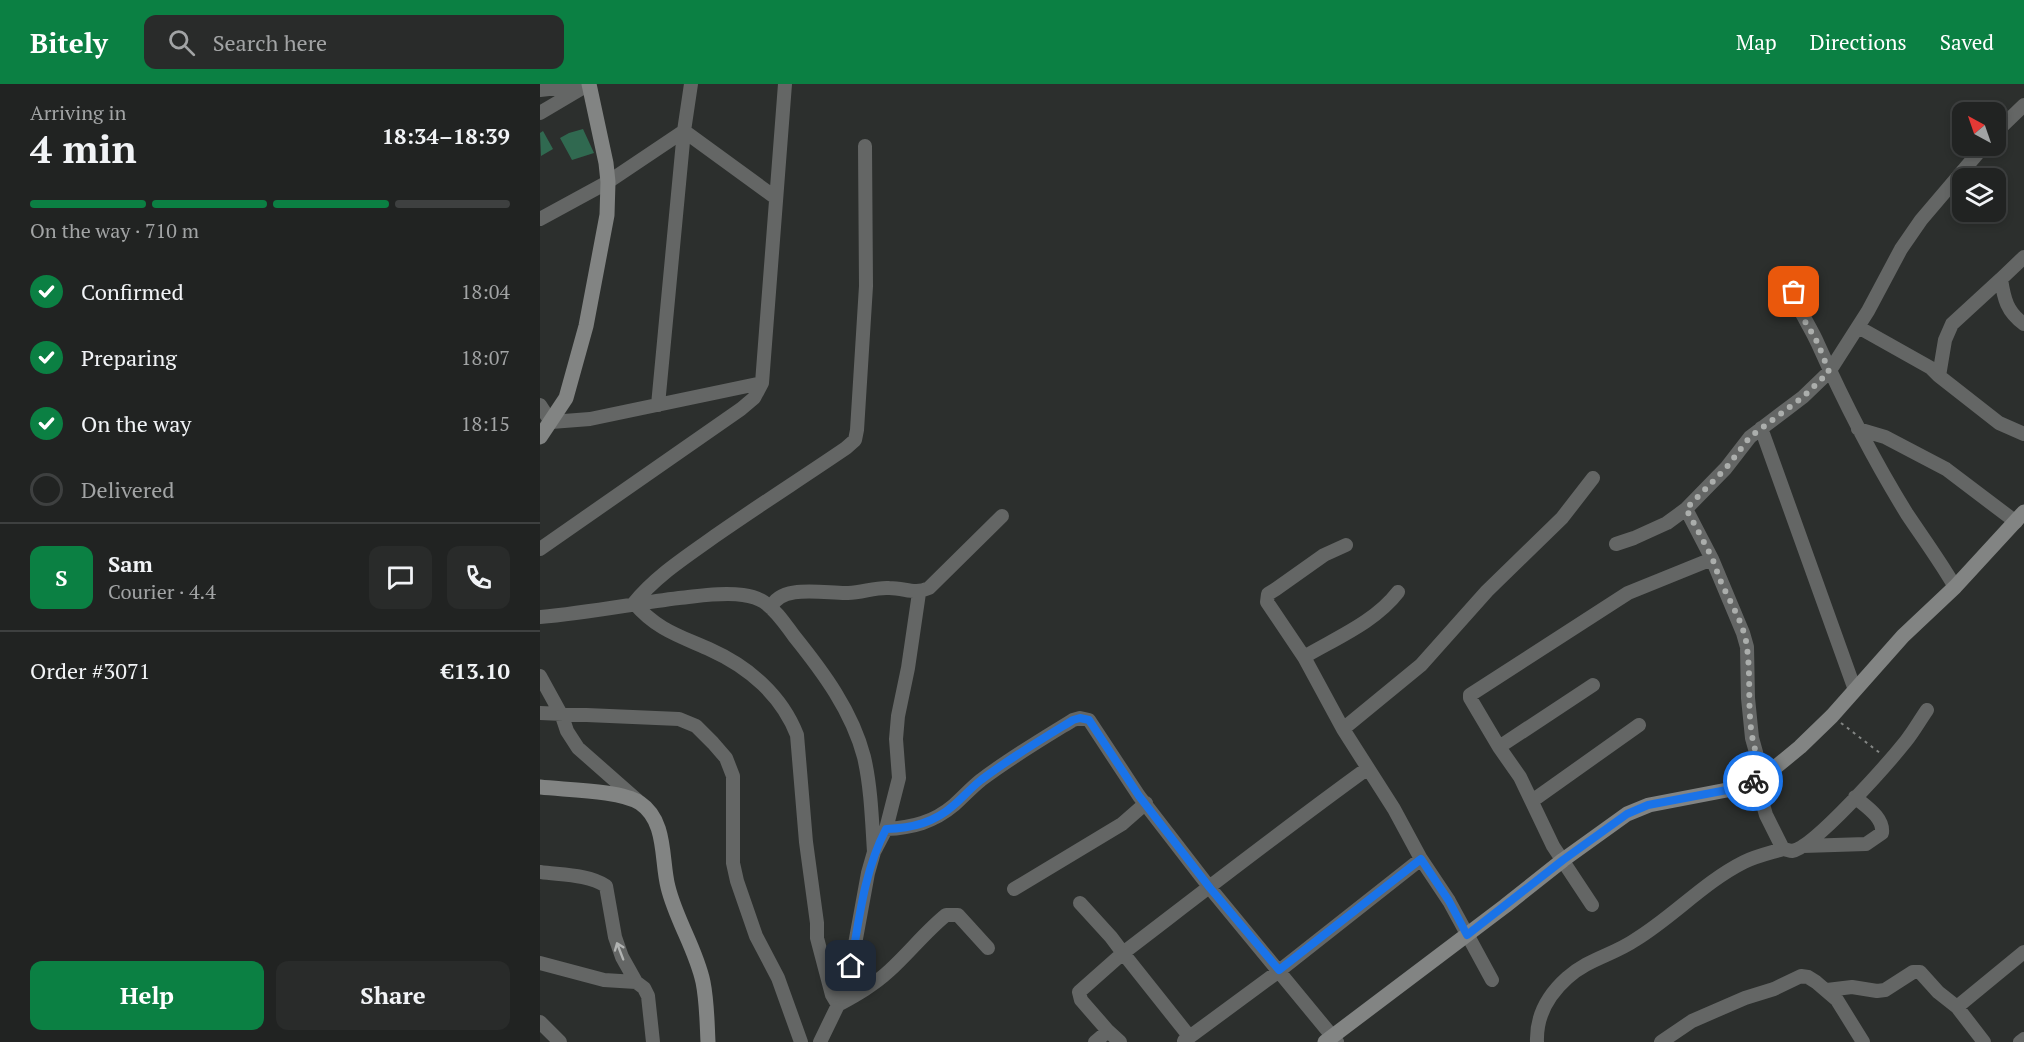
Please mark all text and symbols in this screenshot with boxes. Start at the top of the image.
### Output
search box [144,15,564,69]
text: Bitely [30,24,108,61]
icon: search [165,26,198,59]
text: Search here [213,28,327,57]
text: Map [1736,28,1777,56]
text: Directions [1810,28,1907,56]
text: Saved [1940,28,1994,56]
text: Arriving in [30,99,126,126]
north arrow [1952,102,2006,156]
map controls [1952,102,2006,222]
text: 18:34–18:39 [382,121,510,150]
text: 4 min [30,122,137,174]
button: layers [1952,168,2006,222]
text: On the way · 710 m [30,217,199,244]
pin [1768,266,1819,317]
icon: check [30,275,63,308]
icon: bag [1777,275,1810,308]
text: Confirmed [81,277,184,306]
text: 18:04 [461,278,510,305]
icon: check [30,341,63,374]
text: Preparing [81,343,177,372]
text: 18:07 [461,344,510,371]
icon: check [30,407,63,440]
text: On the way [81,409,191,438]
text: 18:15 [461,410,510,437]
text: Delivered [81,475,174,504]
button: chat [369,546,432,609]
button: phone [447,546,510,609]
text: Sam [108,549,153,578]
text: S [55,563,68,592]
text: Courier · 4.4 [108,578,216,605]
text: Order #3071 [30,656,150,685]
text: €13.10 [441,656,510,685]
courier [1723,751,1783,811]
icon: bike [1737,765,1770,798]
pin [825,940,876,991]
one-way arrow [614,942,625,961]
icon: home [834,949,867,982]
button: Help [30,961,264,1030]
button: Share [276,961,510,1030]

